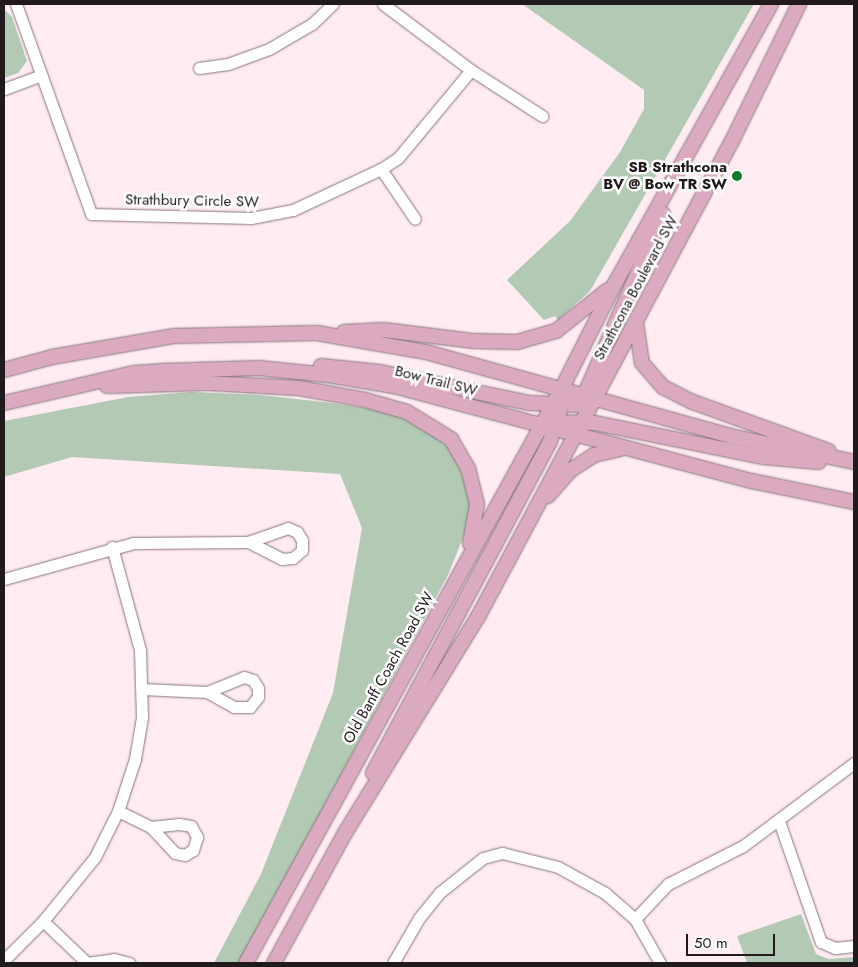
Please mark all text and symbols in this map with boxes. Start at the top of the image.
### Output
place label: SB Strathcona BV @ Bow TR SW [603,158,727,193]
marker: SB Strathcona BV @ Bow TR SW [731,170,743,182]
street label: Strathbury Circle SW [125,191,259,211]
street label: Strathcona Boulevard SW [590,213,682,363]
street label: Bow Trail SW [393,362,479,400]
street label: Old Banff Coach Road SW [340,589,438,747]
scale bar [688,924,777,956]
text: 50 m [694,932,728,954]

